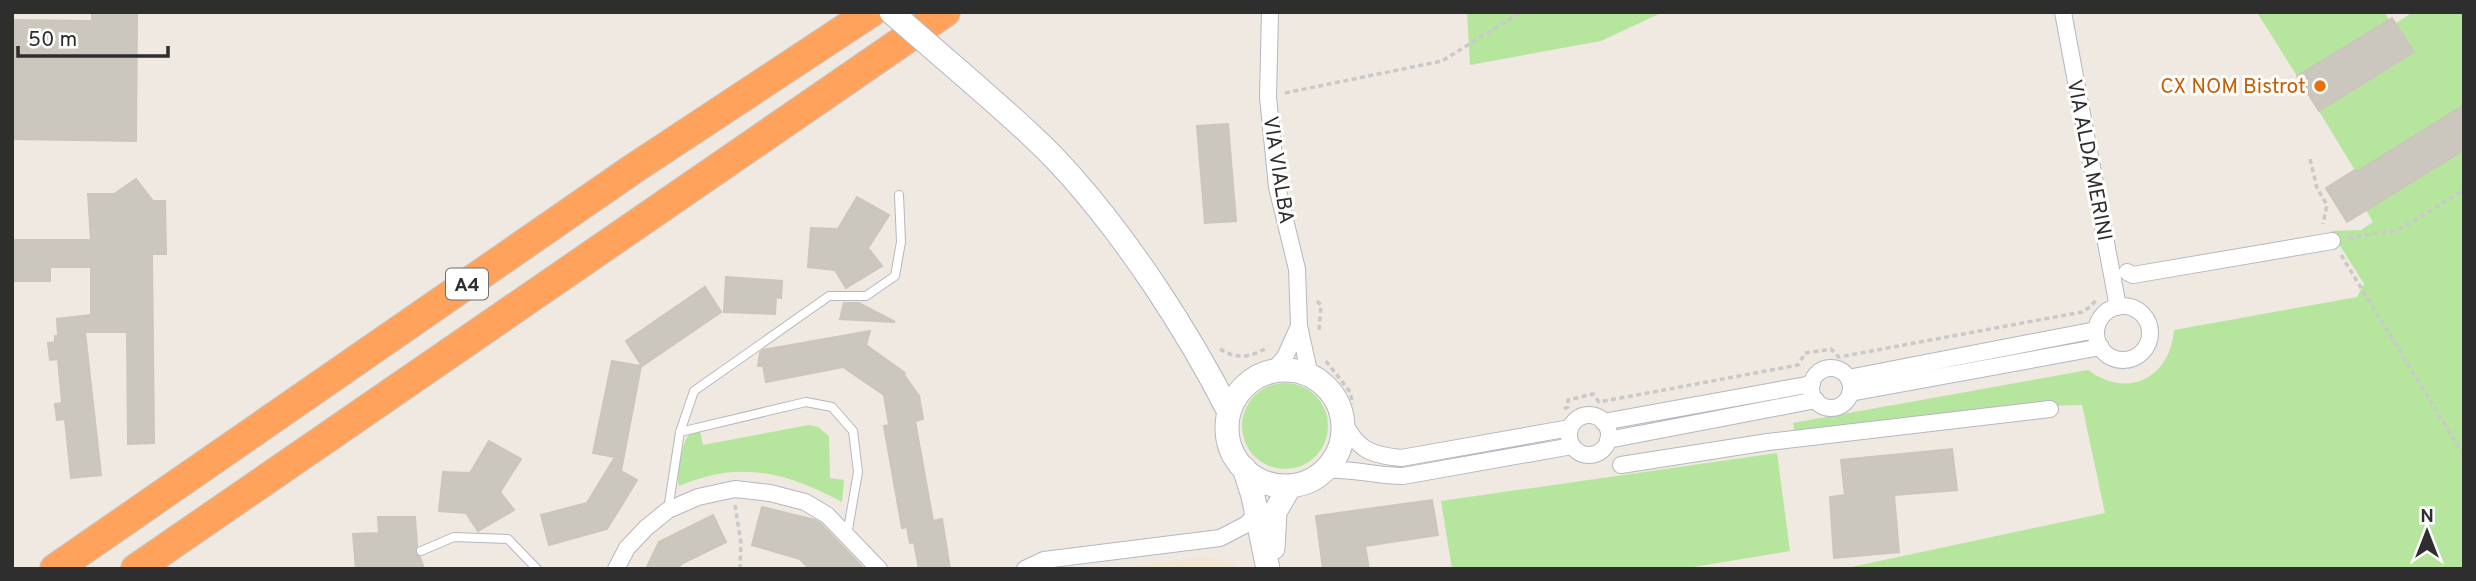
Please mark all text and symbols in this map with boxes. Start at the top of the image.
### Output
scale bar [18,14,168,58]
text: 50 m [28,27,77,54]
place label: CX NOM Bistrot [2160,74,2306,101]
street label: VIA ALDA MERINI [2060,77,2117,243]
marker: CX NOM Bistrot [2312,78,2328,94]
street label: VIA VIALBA [1256,114,1299,226]
road number: A4 [446,268,488,300]
north arrow [2392,497,2462,567]
text: N [2420,505,2434,529]

